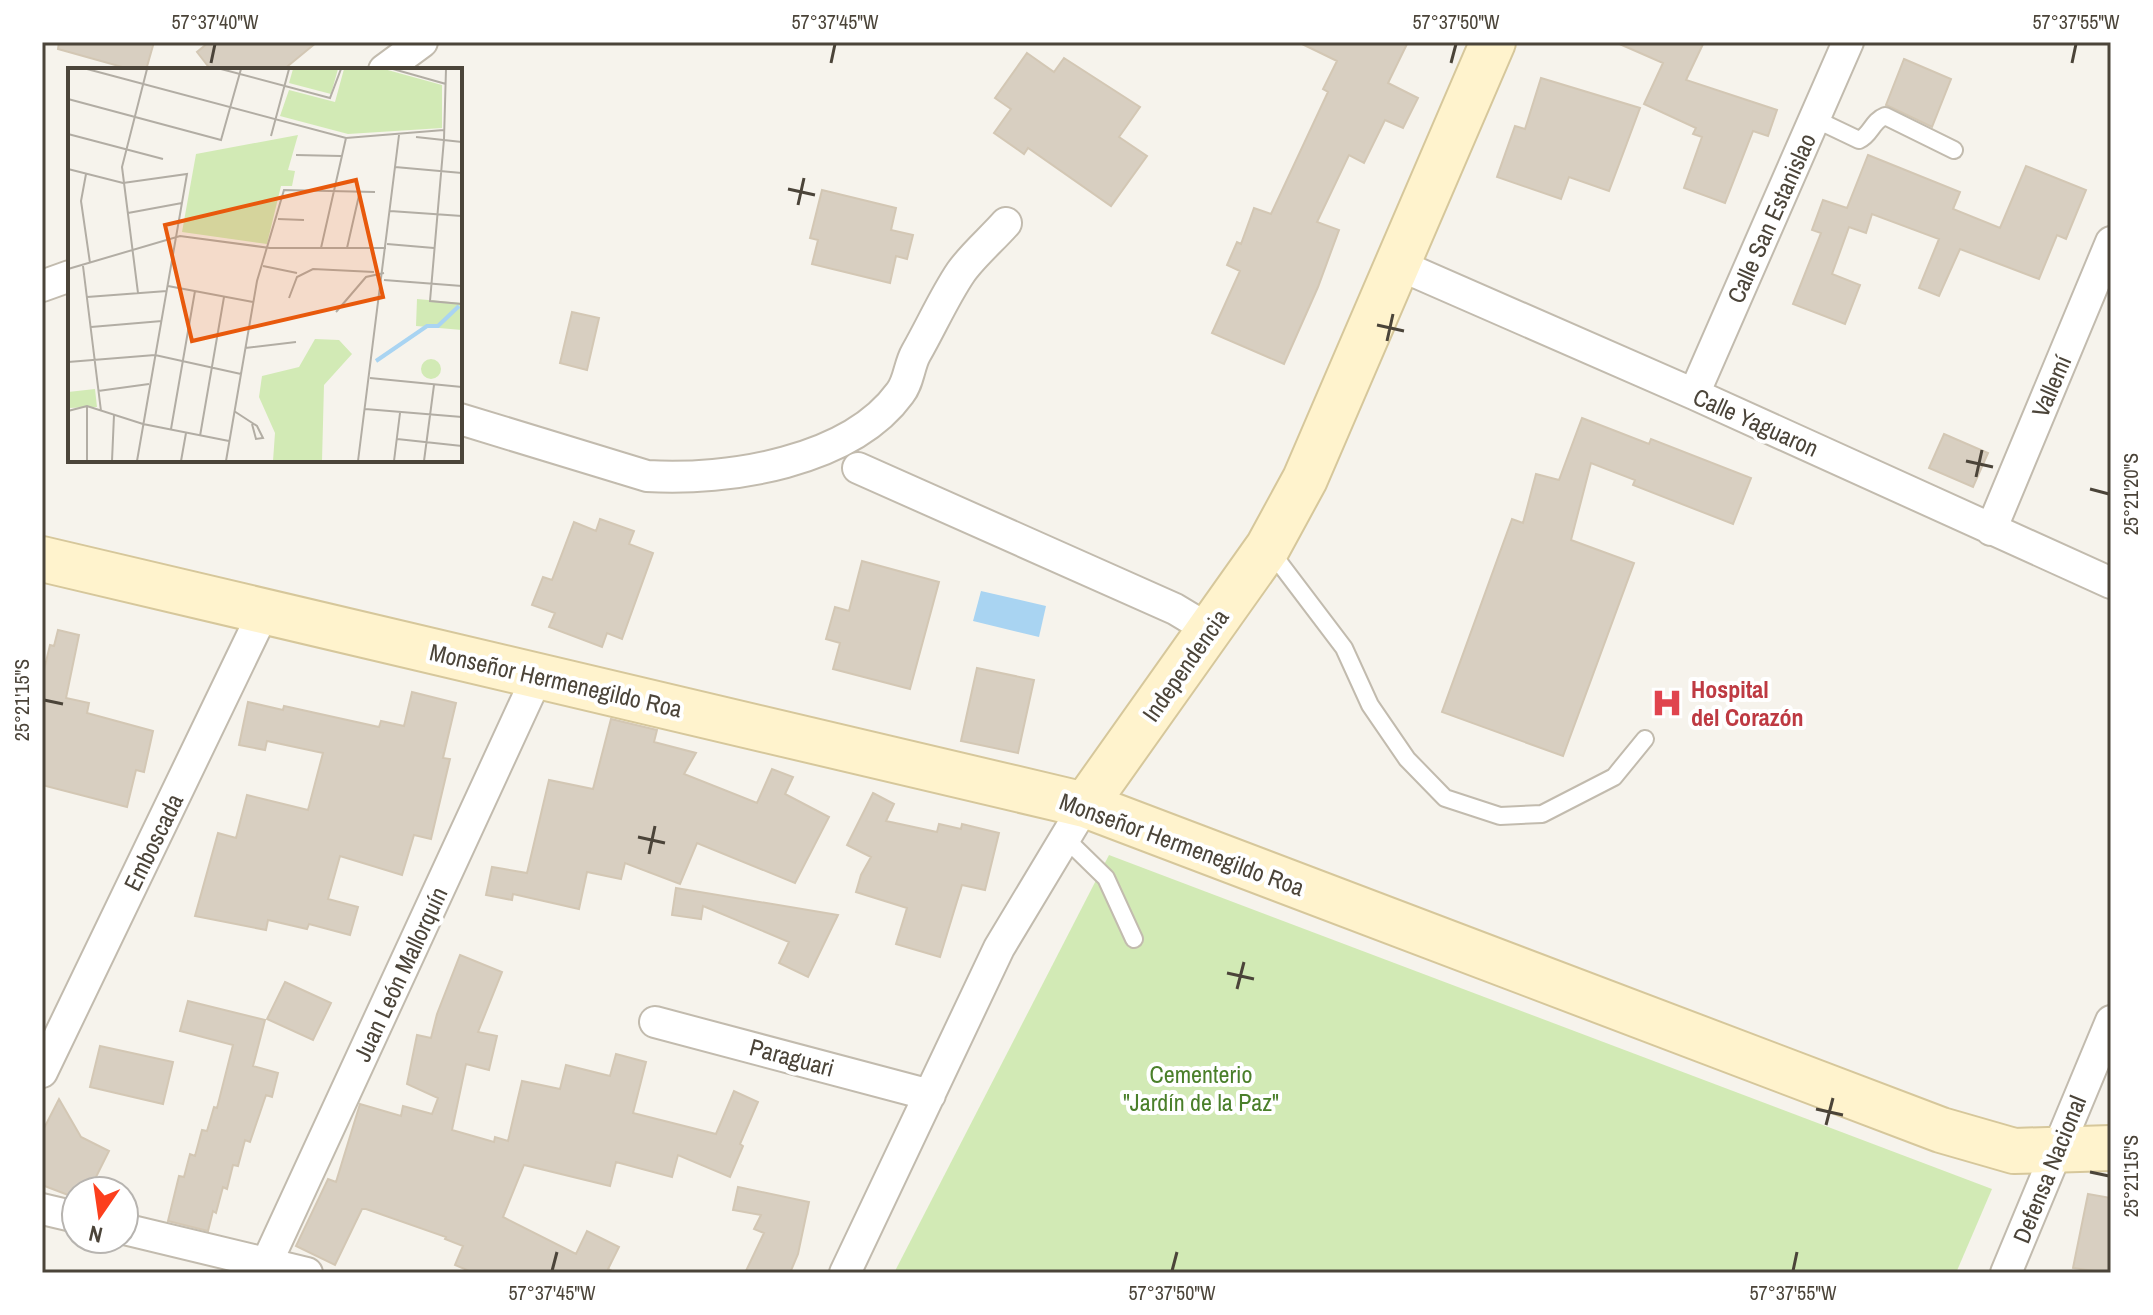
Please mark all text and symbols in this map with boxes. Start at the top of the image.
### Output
text: 57°37'40"W [171,8,259,35]
text: 57°37'45"W [791,8,879,35]
text: 57°37'50"W [1412,8,1500,35]
text: 57°37'55"W [2032,8,2120,35]
inset map [68,68,462,462]
street label: Calle San Estanislao [1719,128,1823,308]
street label: Vallemí [2024,350,2078,422]
street label: Calle Yaguaron [1688,380,1824,464]
text: 25°21'20"S [2117,453,2144,535]
street label: Independencia [1135,602,1235,728]
street label: Monseñor Hermenegildo Roa [427,635,685,725]
text: 25°21'15"S [8,659,35,741]
place label: Hospital del Corazón [1691,673,1804,733]
hospital icon: Hospital del Corazón [1650,686,1684,720]
street label: Monseñor Hermenegildo Roa [1055,785,1309,903]
street label: Emboscada [116,788,190,896]
street label: Juan León Mallorquín [346,881,454,1067]
street label: Paraguari [746,1030,838,1084]
park label: Cementerio "Jardín de la Paz" [1123,1058,1279,1118]
street label: Defensa Nacional [2005,1090,2093,1248]
text: 25°21'15"S [2117,1135,2144,1217]
north arrow [60,1175,140,1255]
text: N [86,1218,105,1251]
text: 57°37'45"W [508,1279,596,1306]
text: 57°37'50"W [1128,1279,1216,1306]
text: 57°37'55"W [1749,1279,1837,1306]

